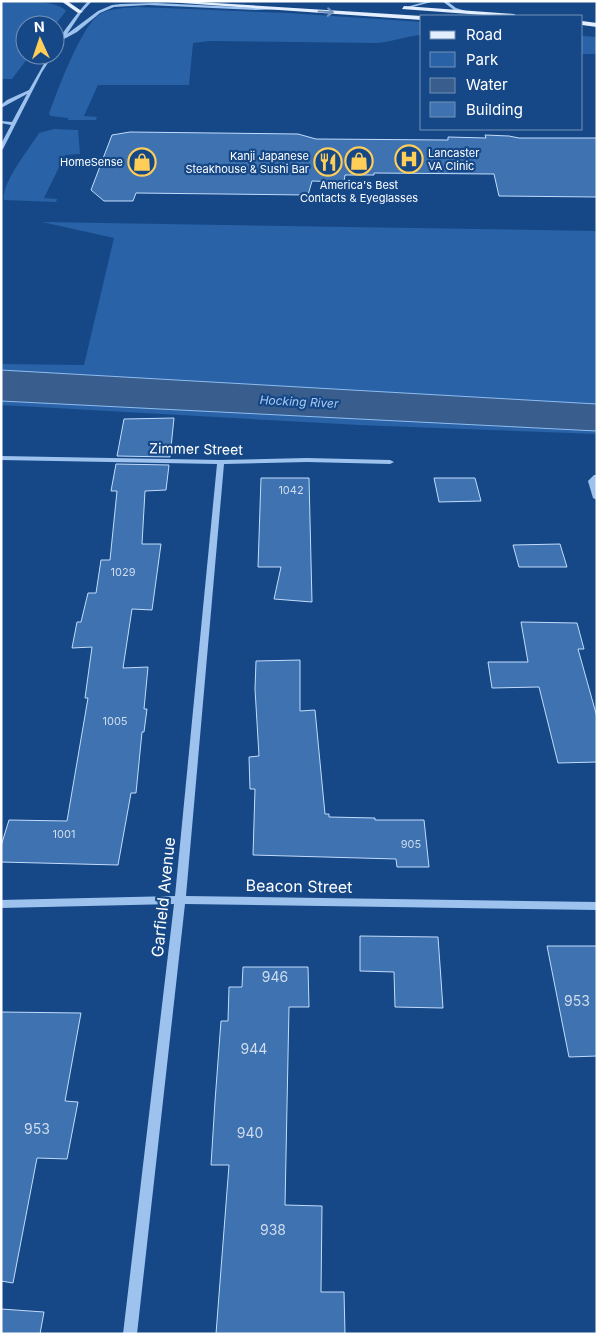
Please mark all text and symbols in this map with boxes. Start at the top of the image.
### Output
one-way arrow [317,7,333,16]
north arrow [15,15,65,65]
legend [420,15,583,130]
text: N [34,18,45,35]
text: Road [466,25,502,44]
text: Park [466,50,499,69]
text: Water [466,75,508,94]
text: Building [466,100,523,119]
hospital icon: Lancaster VA Clinic [394,144,424,174]
shop icon: America's Best Contacts & Eyeglasses [344,146,374,176]
place label: Lancaster VA Clinic [428,146,479,173]
shop icon: HomeSense [127,147,157,177]
restaurant icon: Kanji Japanese Steakhouse & Sushi Bar [313,147,343,177]
place label: Kanji Japanese Steakhouse & Sushi Bar [185,149,309,176]
place label: HomeSense [60,155,123,169]
place label: America's Best Contacts & Eyeglasses [300,178,418,205]
water label: Hocking River [259,392,339,411]
street label: Zimmer Street [149,439,243,458]
house number: 1042 [278,483,304,497]
house number: 1029 [111,565,136,579]
house number: 1005 [102,714,128,728]
house number: 1001 [53,827,75,841]
street label: Garfield Avenue [147,836,179,958]
house number: 905 [401,837,422,851]
street label: Beacon Street [245,875,353,897]
house number: 946 [262,968,288,985]
house number: 953 [564,992,590,1009]
house number: 944 [241,1040,267,1057]
house number: 953 [24,1120,50,1137]
house number: 940 [237,1124,263,1141]
house number: 938 [260,1221,286,1238]

